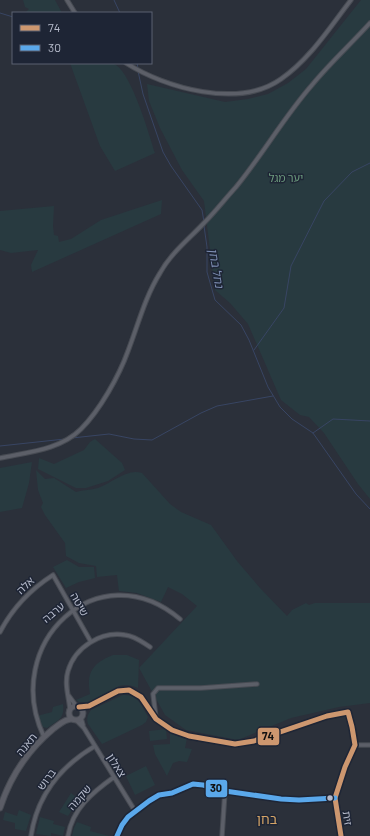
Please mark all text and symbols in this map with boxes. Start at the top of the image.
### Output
legend [12,12,152,64]
text: 74 [48,20,60,34]
text: 30 [48,40,61,54]
park label: יער מגל [269,171,303,184]
water label: נחל בחן [206,247,228,290]
street label: אלה [13,574,37,596]
street label: שיטה [68,590,92,618]
street label: ערבה [39,599,67,625]
line badge: 74 [257,727,280,746]
text: 74 [262,729,274,742]
street label: תאנה [13,730,39,758]
street label: צאלון [105,751,129,779]
street label: ברוש [34,766,58,792]
line badge: 30 [205,779,228,798]
text: 30 [210,781,222,794]
street label: שקמה [65,782,93,812]
unlabelled marker [325,793,335,803]
street label: זית [340,810,356,826]
district label: בחן [257,811,277,827]

